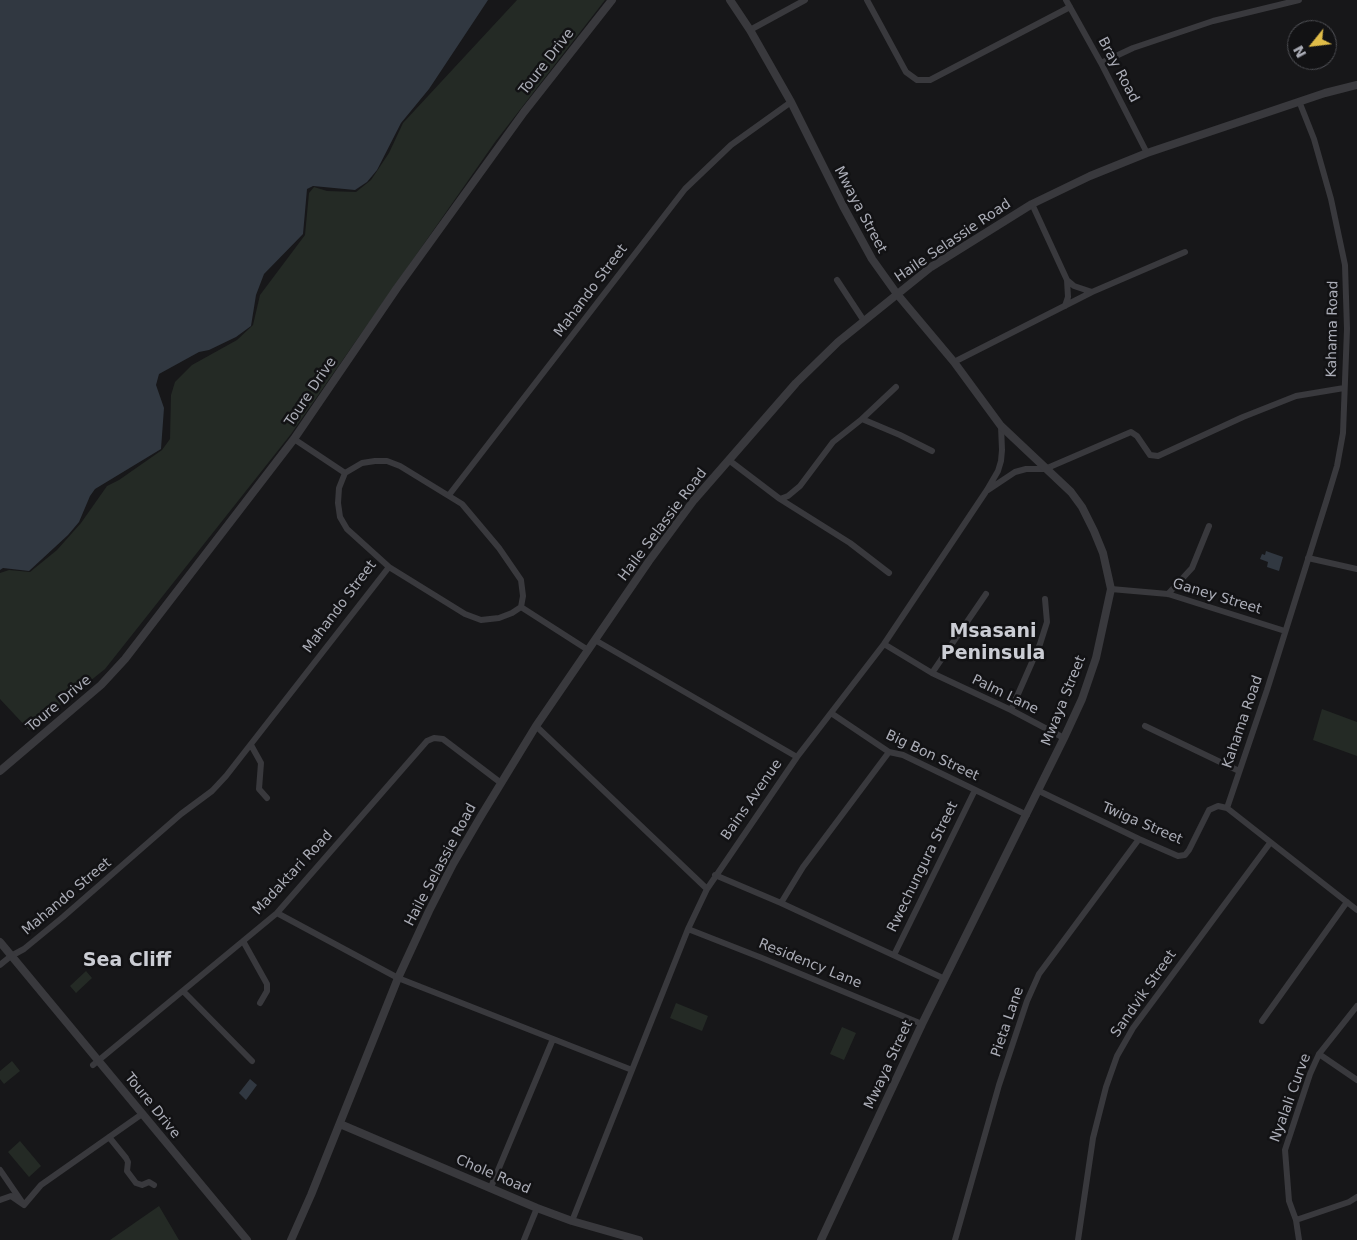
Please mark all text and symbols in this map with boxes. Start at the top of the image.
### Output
north arrow [1287,20,1337,70]
street label: Toure Drive [516,26,578,98]
street label: Bray Road [1094,34,1142,106]
text: N [1290,43,1310,61]
street label: Mwaya Street [830,164,890,256]
street label: Haile Selassie Road [892,196,1014,286]
street label: Mahando Street [551,241,631,341]
street label: Kahama Road [1324,280,1342,378]
street label: Toure Drive [282,354,340,430]
street label: Haile Selassie Road [615,465,711,585]
street label: Mahando Street [300,557,380,657]
street label: Ganey Street [1170,575,1264,619]
district label: Msasani Peninsula [941,621,1045,665]
street label: Mwaya Street [1038,653,1090,749]
street label: Toure Drive [23,672,95,736]
street label: Palm Lane [969,672,1041,718]
street label: Kahama Road [1219,674,1267,770]
street label: Big Bon Street [883,727,981,785]
street label: Bains Avenue [718,756,786,844]
street label: Rwechungura Street [884,799,962,935]
street label: Twiga Street [1099,799,1185,849]
street label: Haile Selassie Road [402,801,480,929]
street label: Madaktari Road [250,827,336,919]
street label: Mahando Street [19,855,115,939]
street label: Residency Lane [756,936,864,992]
street label: Sandvik Street [1108,947,1180,1041]
district label: Sea Cliff [83,950,171,972]
street label: Pieta Lane [988,985,1028,1059]
street label: Mwaya Street [861,1018,917,1112]
street label: Nyalali Curve [1267,1051,1315,1145]
street label: Toure Drive [120,1070,184,1142]
street label: Chole Road [453,1152,533,1198]

